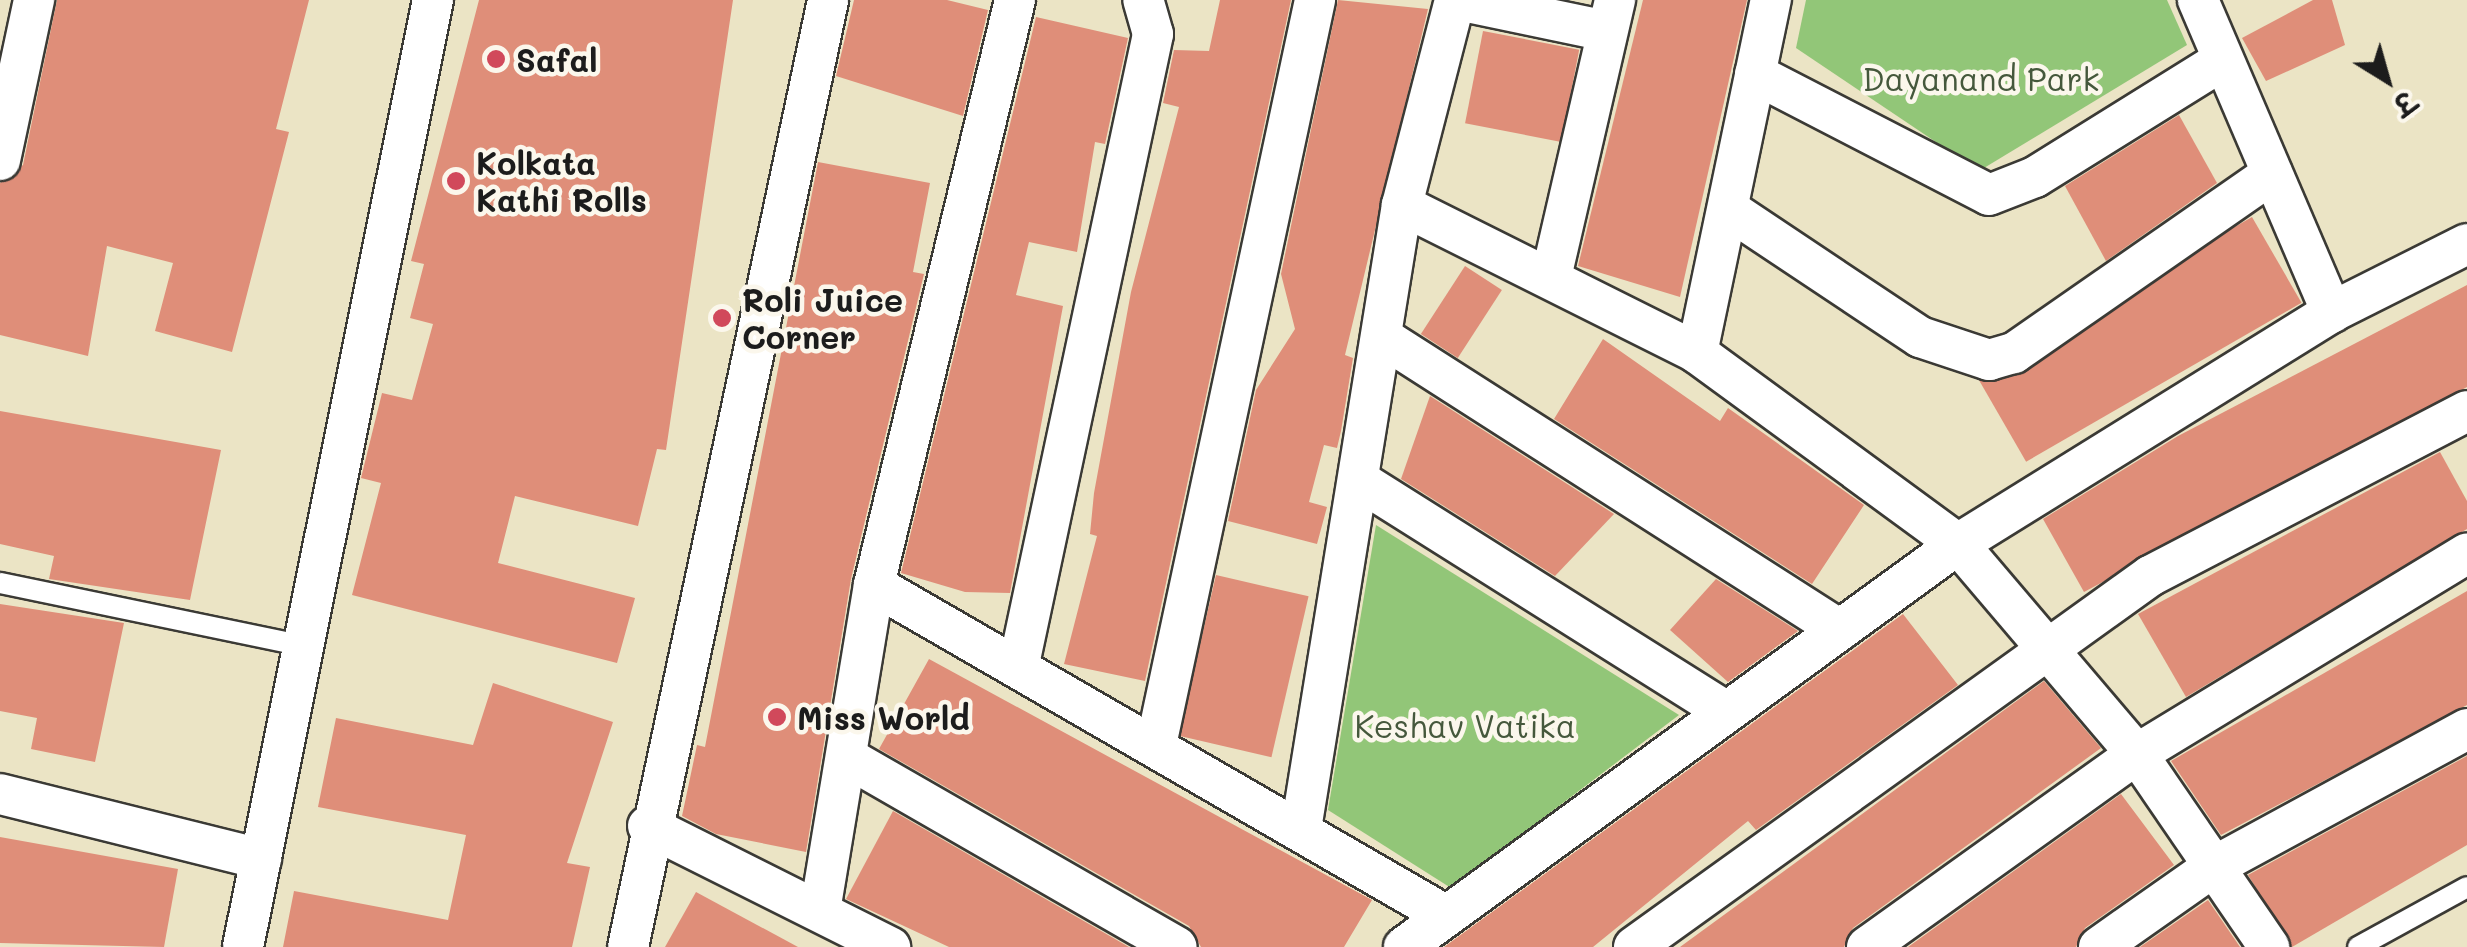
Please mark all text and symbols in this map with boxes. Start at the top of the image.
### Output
north arrow [2337,30,2437,130]
place label: Safal [516,40,598,78]
marker: Safal [485,48,507,70]
park label: Dayanand Park [1862,59,2100,97]
text: उ [2387,84,2423,124]
place label: Kolkata Kathi Rolls [476,144,647,219]
marker: Kolkata Kathi Rolls [445,170,467,192]
place label: Roli Juice Corner [742,281,903,356]
marker: Roli Juice Corner [711,307,733,329]
place label: Miss World [797,698,970,736]
marker: Miss World [766,706,788,728]
park label: Keshav Vatika [1354,706,1576,744]

